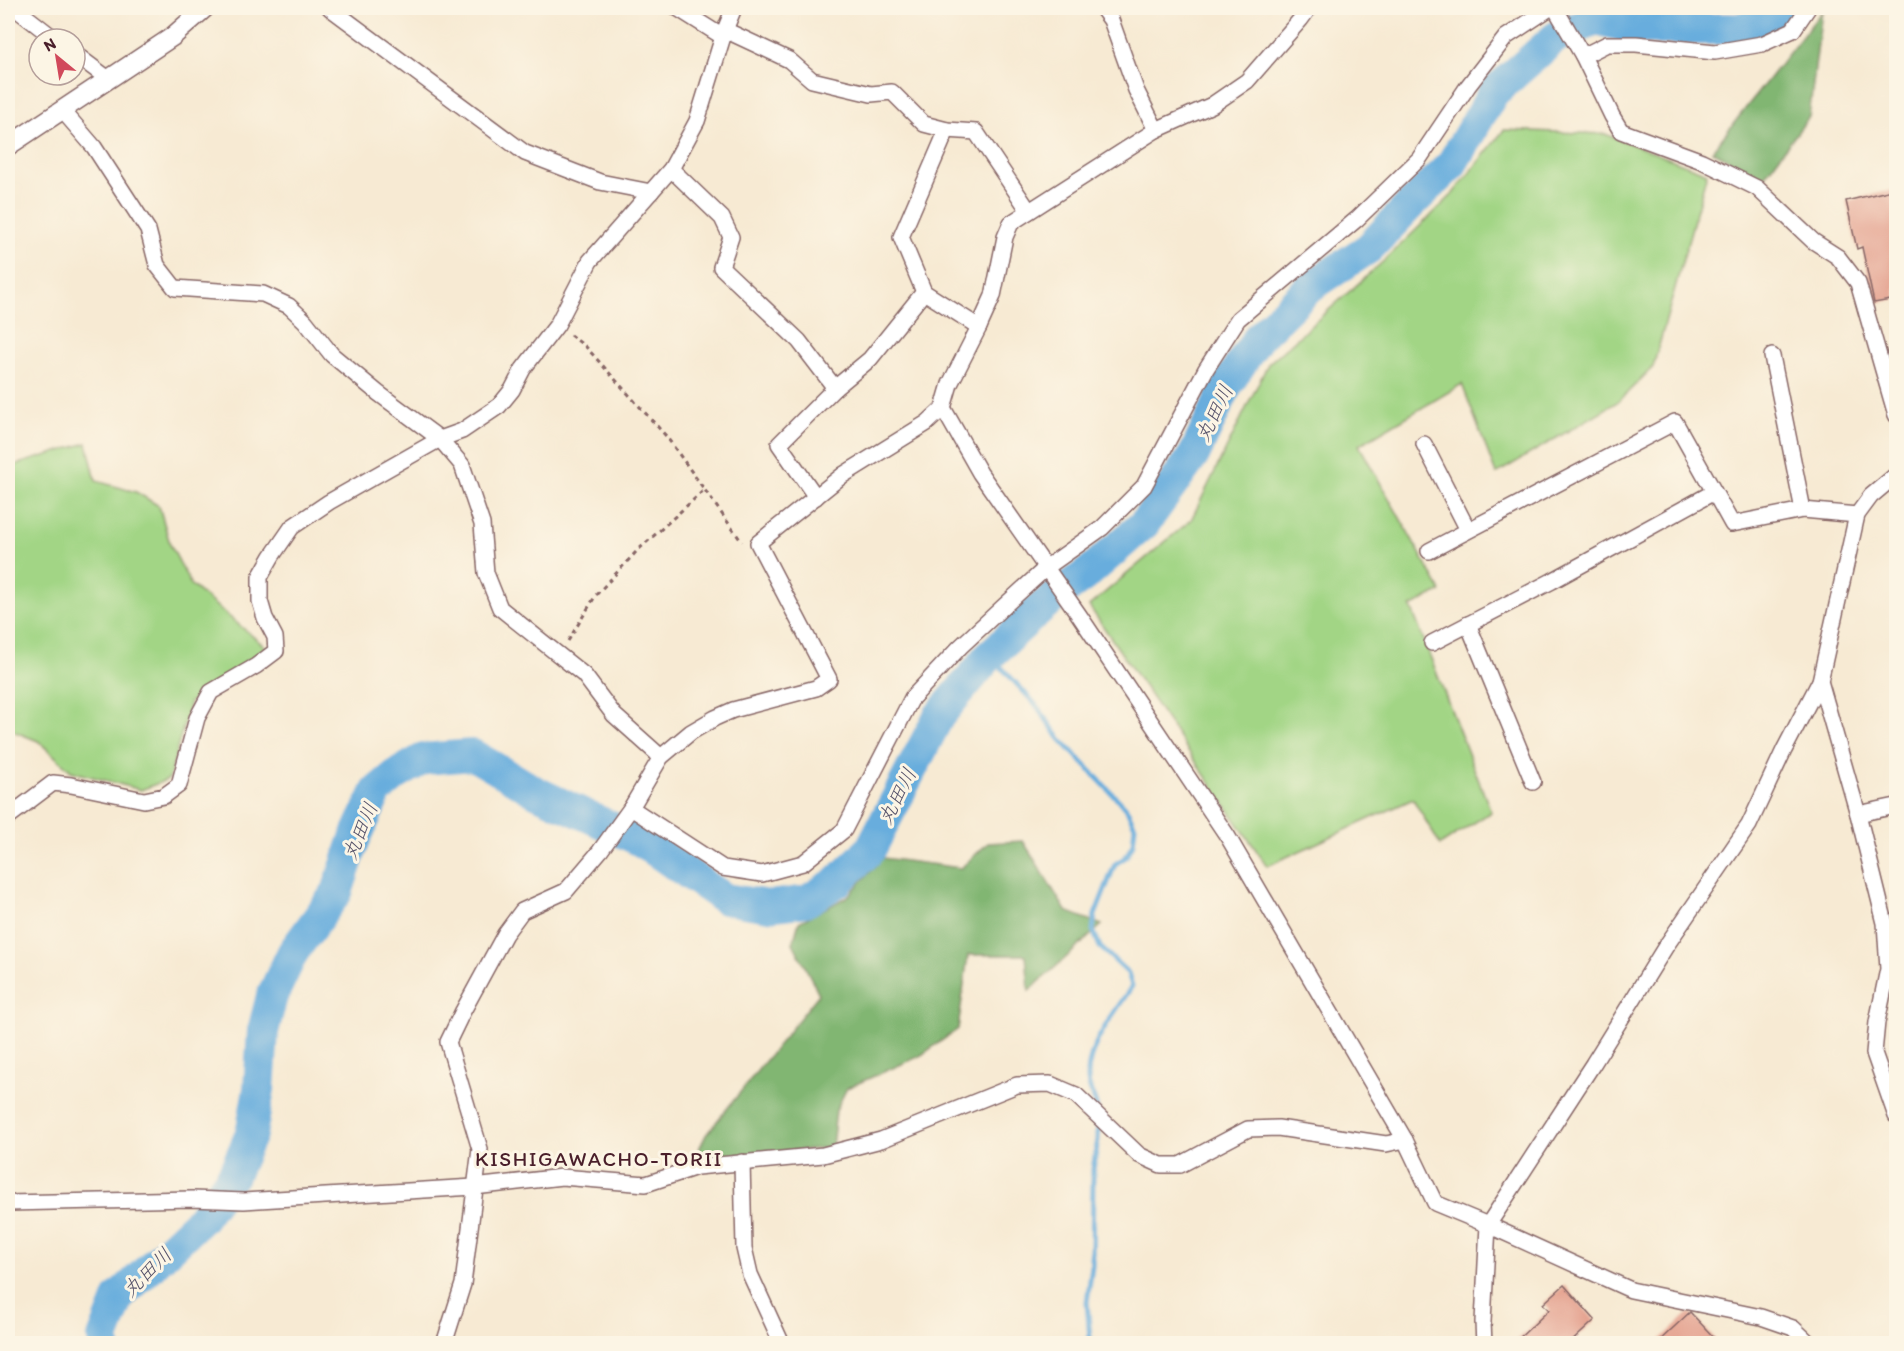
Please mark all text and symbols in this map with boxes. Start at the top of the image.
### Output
north arrow [27,27,87,87]
text: N [40,34,59,55]
water label: 丸田川 [1190,381,1238,445]
water label: 丸田川 [873,764,921,828]
water label: 丸田川 [337,799,383,863]
district label: KISHIGAWACHO-TORII [475,1146,723,1171]
water label: 丸田川 [117,1242,177,1302]

